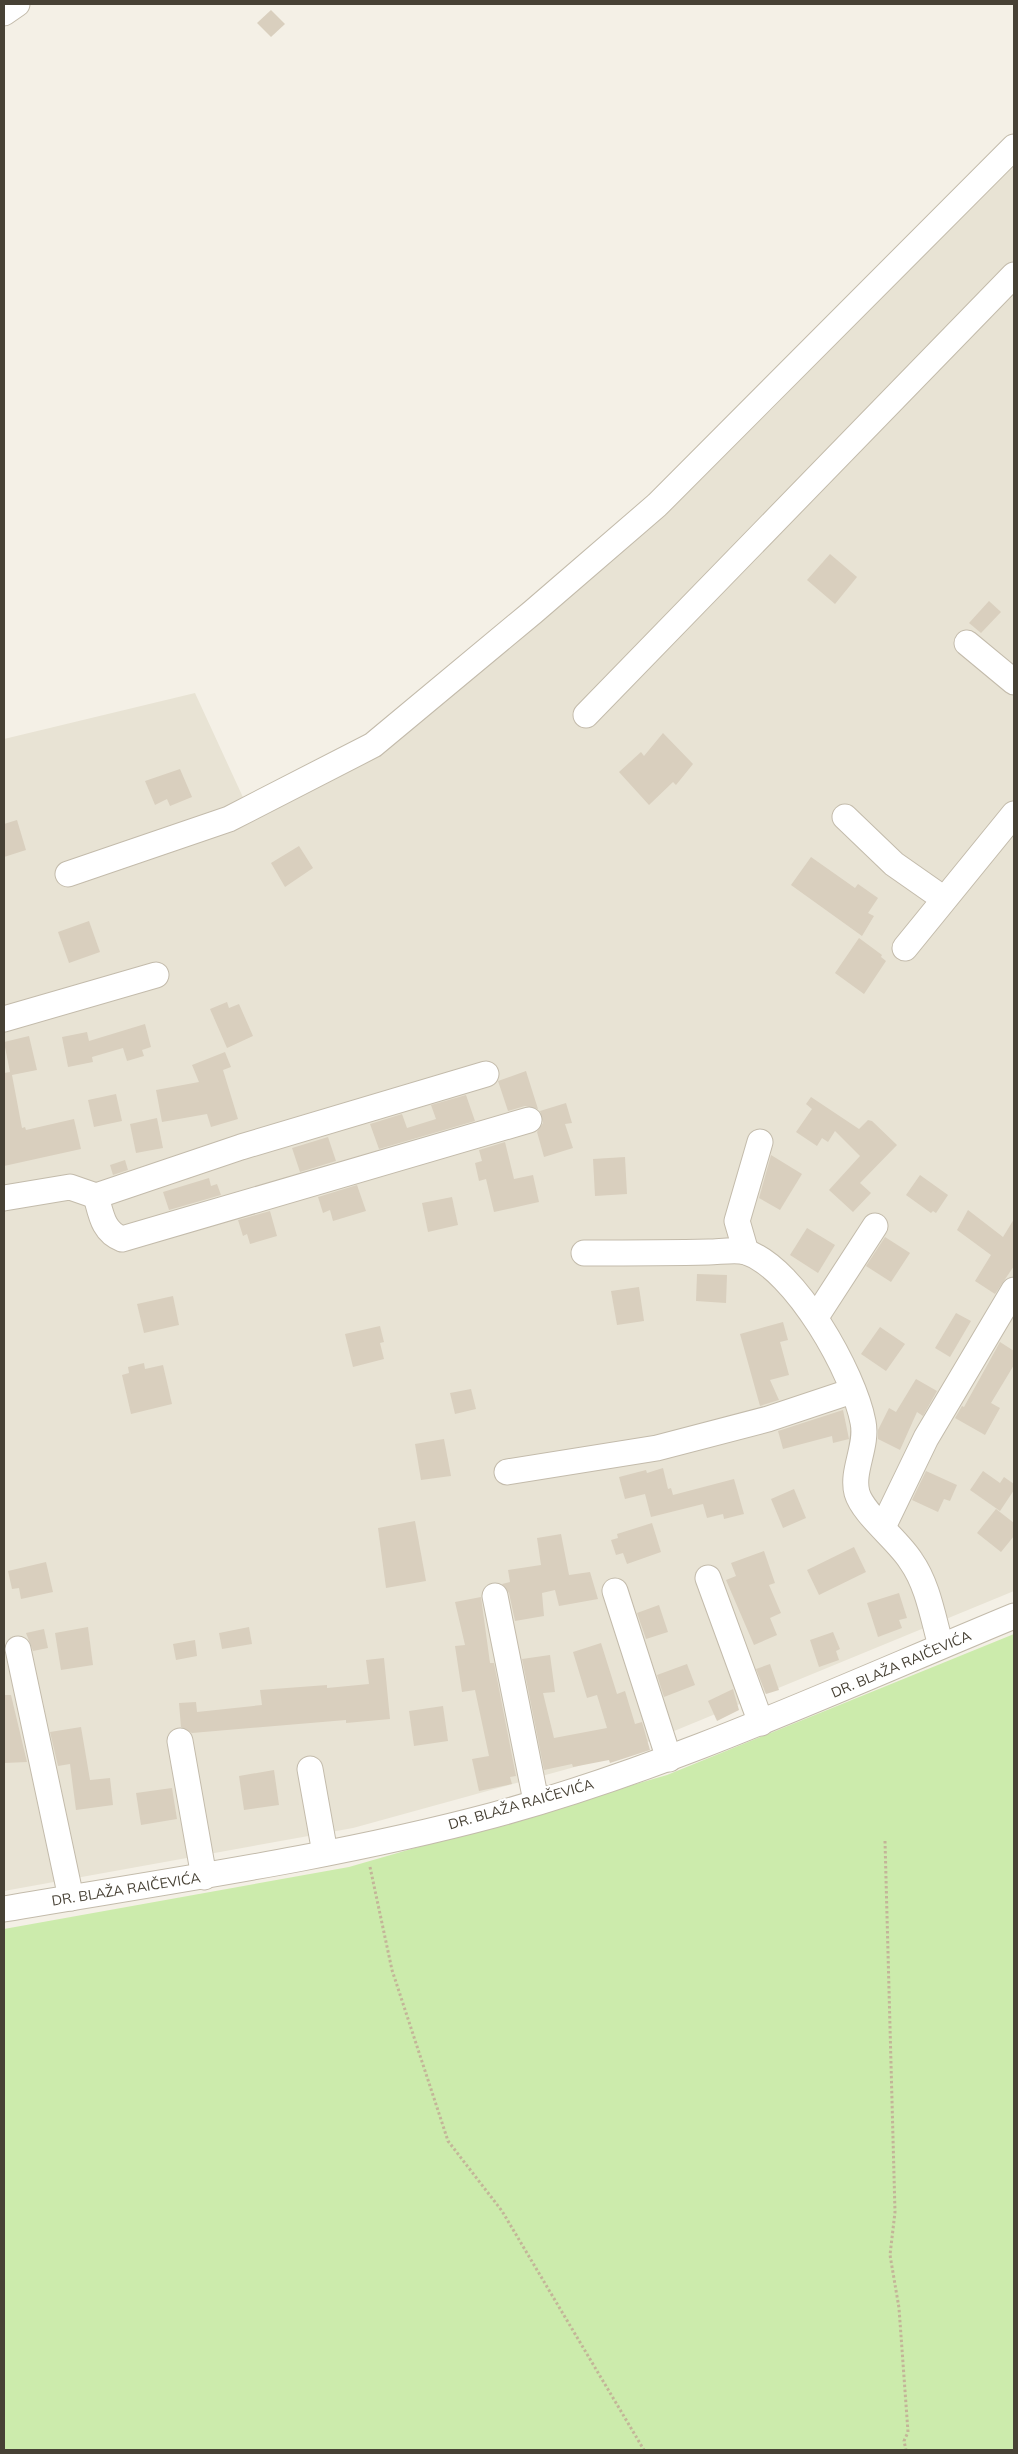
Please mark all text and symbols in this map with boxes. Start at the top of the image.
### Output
street label: DR. BLAŽA RAIČEVIĆA [828,1626,974,1702]
street label: DR. BLAŽA RAIČEVIĆA [446,1774,596,1833]
street label: DR. BLAŽA RAIČEVIĆA [50,1868,202,1910]

